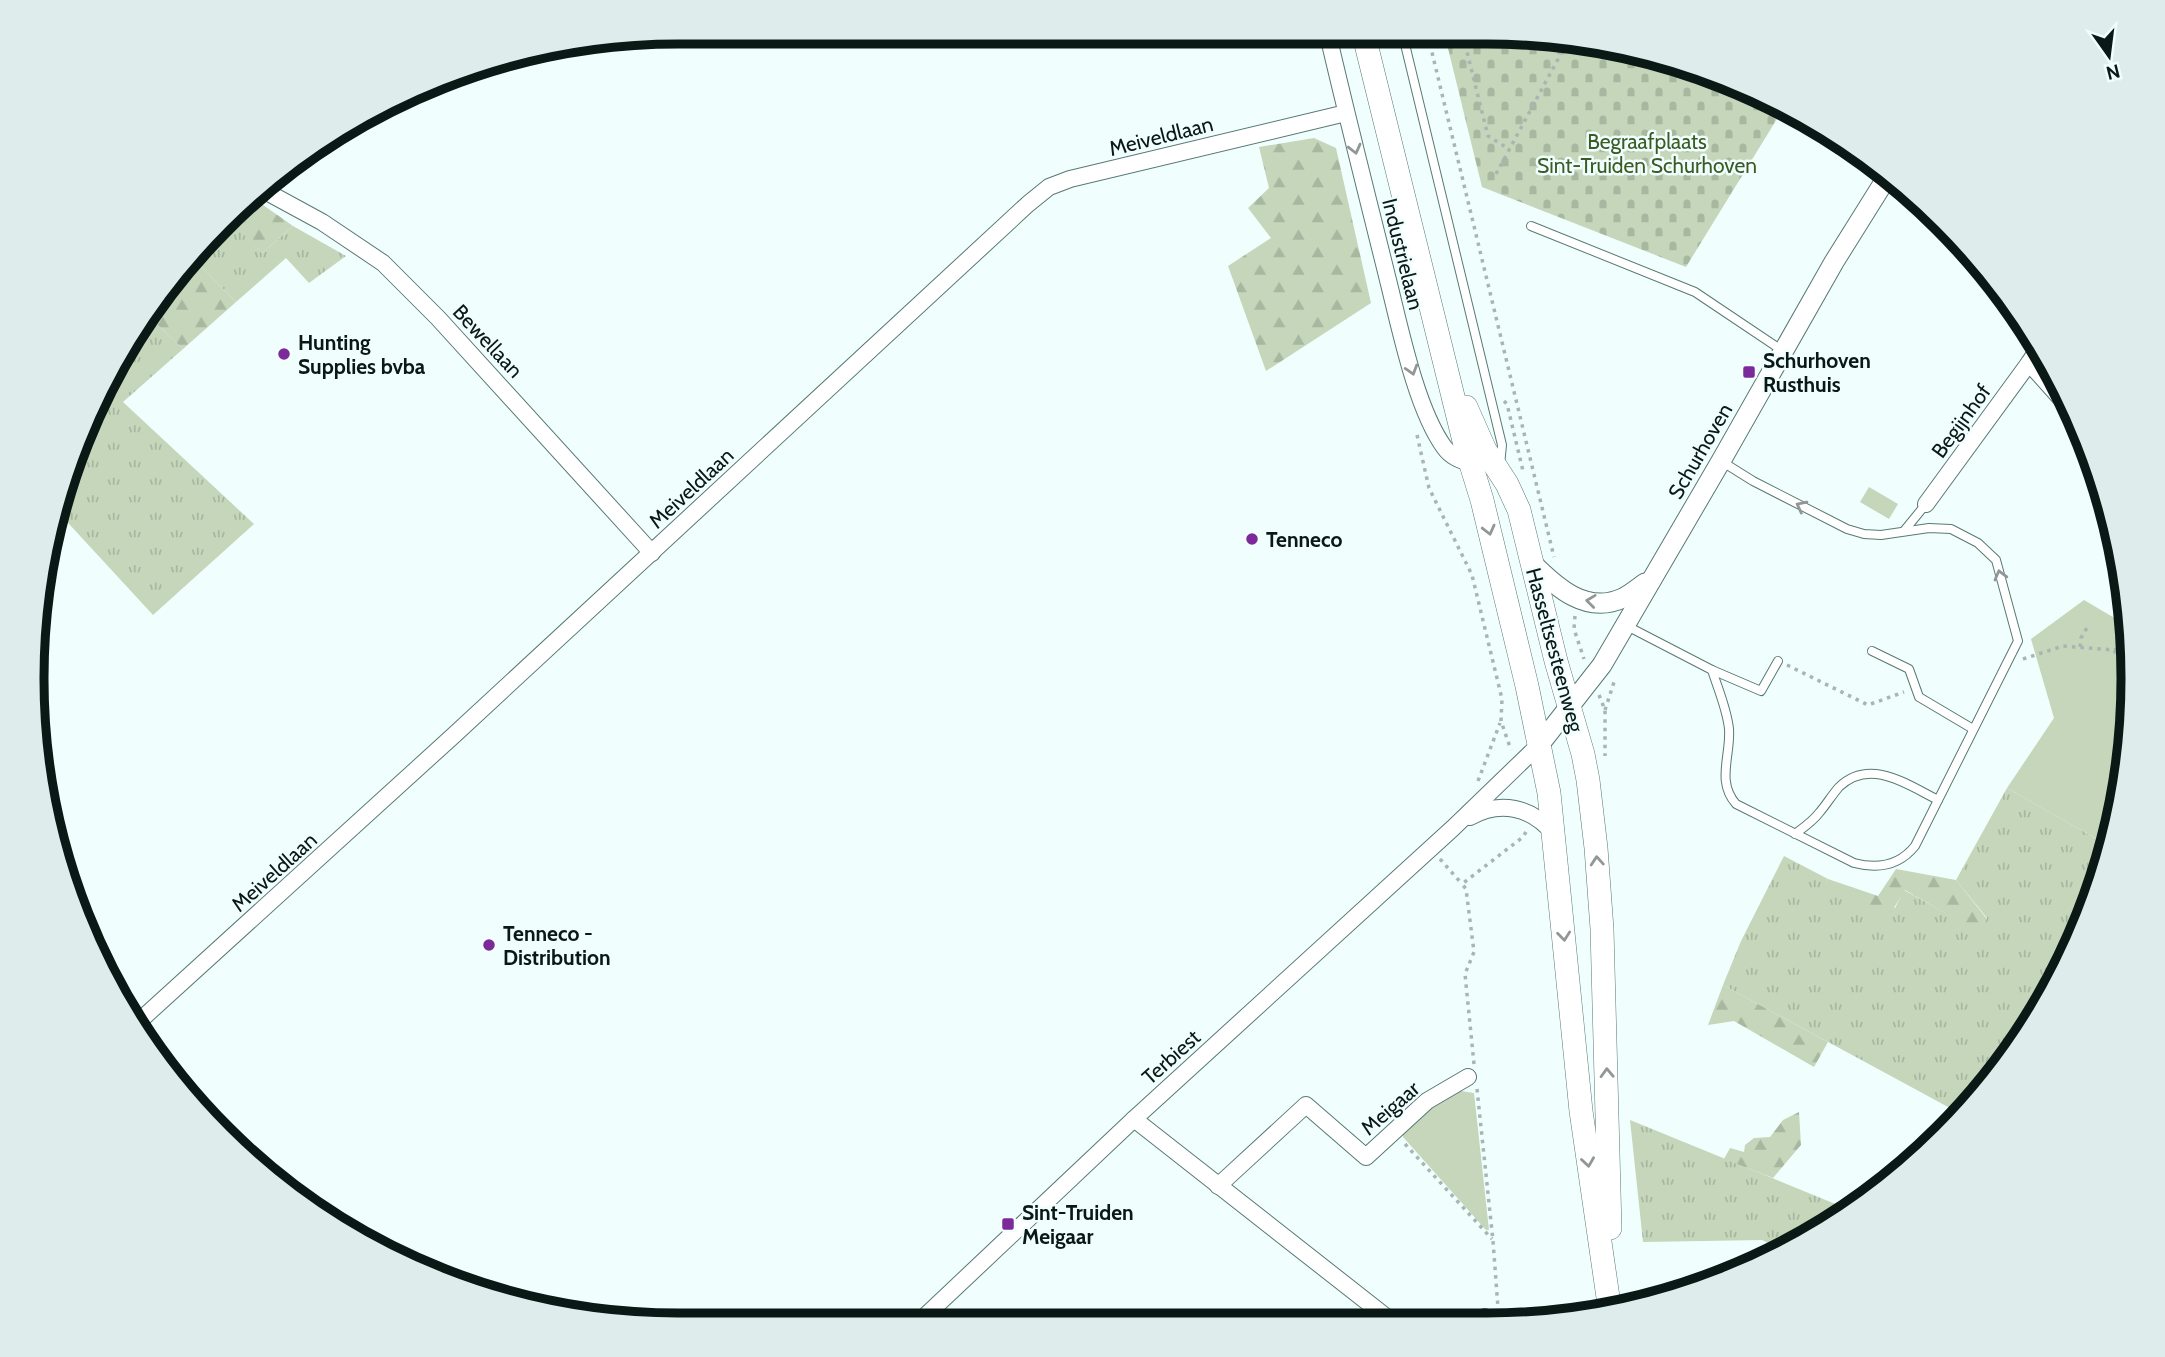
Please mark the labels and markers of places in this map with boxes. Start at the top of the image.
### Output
place label: Hunting Supplies bvba [298,330,426,379]
marker: Hunting Supplies bvba [276,346,292,362]
place label: Schurhoven Rusthuis [1763,348,1871,397]
marker: Schurhoven Rusthuis [1741,364,1757,380]
place label: Tenneco [1266,527,1342,552]
marker: Tenneco [1244,531,1260,547]
place label: Tenneco - Distribution [503,921,610,970]
marker: Tenneco - Distribution [481,937,497,953]
place label: Sint-Truiden Meigaar [1022,1200,1134,1249]
marker: Sint-Truiden Meigaar [1000,1216,1016,1232]

